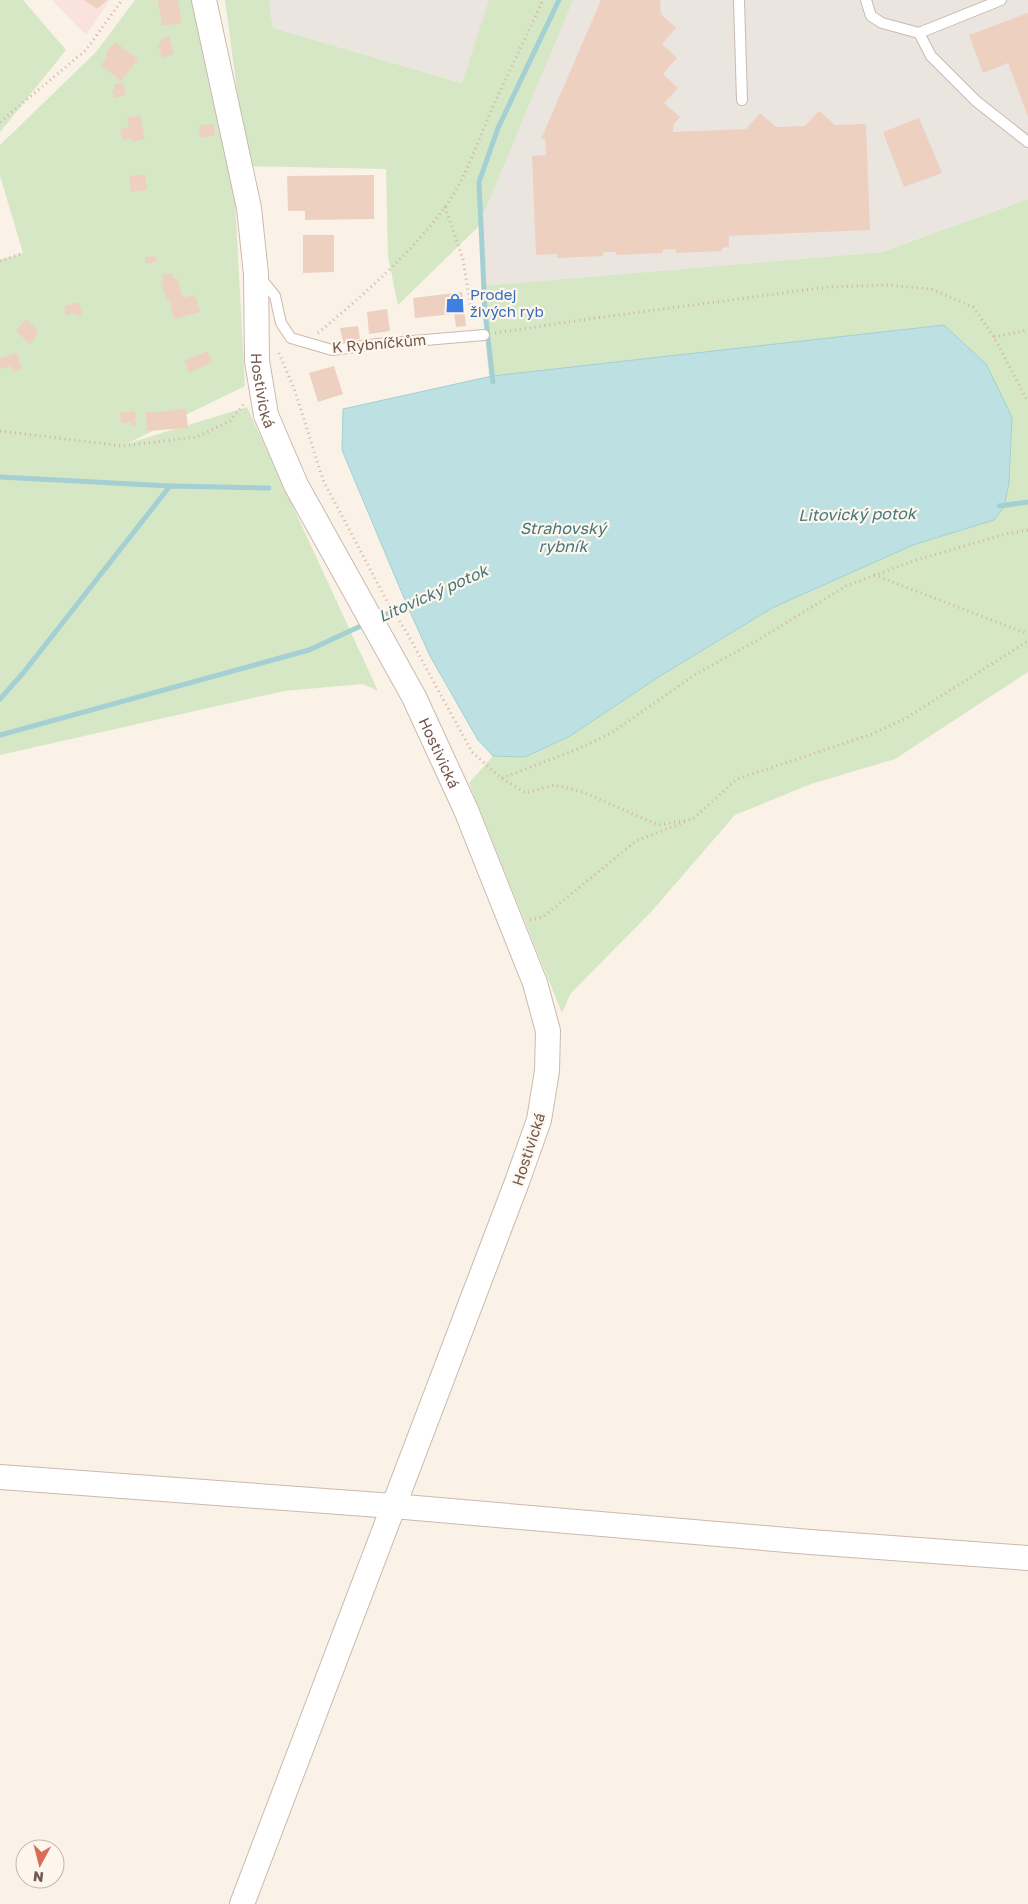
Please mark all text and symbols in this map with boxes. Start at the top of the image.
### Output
place label: Prodej živých ryb [470,285,544,320]
shop icon: Prodej živých ryb [444,292,466,314]
street label: K Rybníčkům [331,330,427,356]
street label: Hostivická [248,353,279,430]
water label: Litovický potok [798,503,918,525]
water label: Strahovský rybník [520,518,608,556]
water label: Litovický potok [375,559,493,626]
street label: Hostivická [416,714,464,791]
street label: Hostivická [508,1110,548,1188]
north arrow [15,1839,65,1889]
text: N [32,1868,45,1886]

